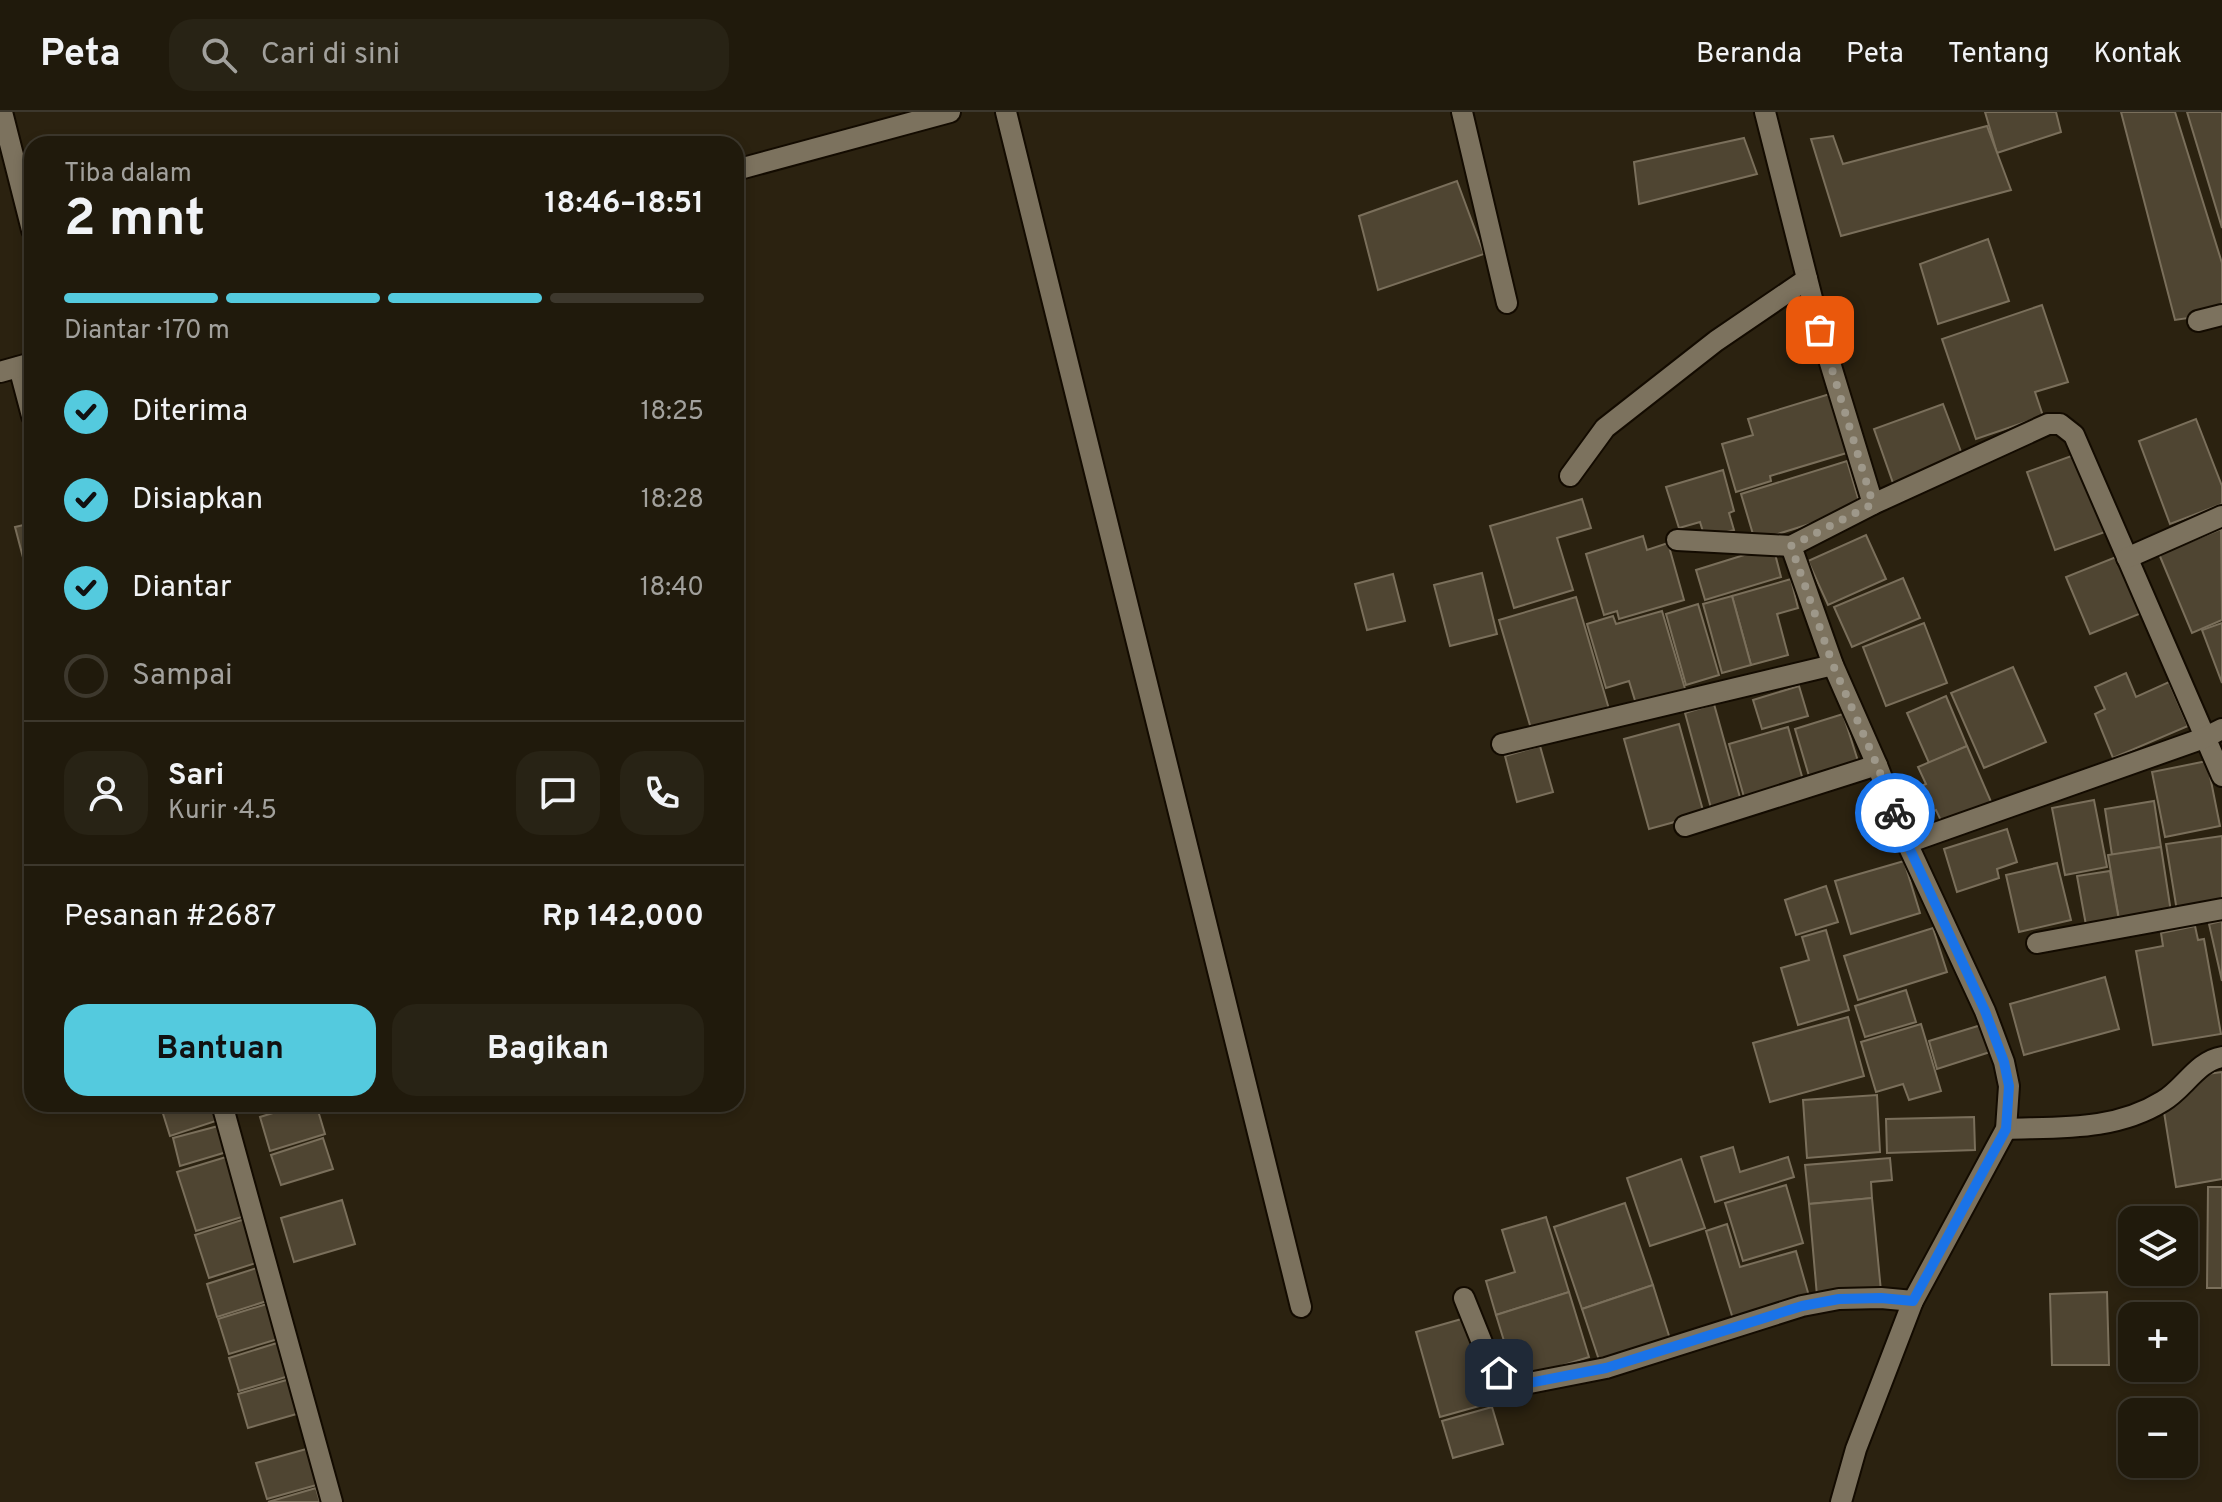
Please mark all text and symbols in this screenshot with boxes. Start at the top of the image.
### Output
search box [169,19,729,91]
text: Peta [40,31,121,80]
icon: search [197,33,241,77]
text: Cari di sini [261,37,400,74]
text: Beranda [1696,37,1802,73]
text: Peta [1846,37,1904,73]
text: Tentang [1948,37,2049,73]
text: Kontak [2093,37,2182,73]
text: Tiba dalam [64,158,192,191]
text: 18:46–18:51 [545,186,704,223]
text: 2 mnt [64,188,205,254]
pin [1786,296,1854,364]
icon: bag [1798,308,1842,352]
text: Diantar · 170 m [64,315,230,348]
icon: check [64,390,108,434]
text: Diterima [132,394,248,431]
text: 18:25 [641,396,704,429]
icon: check [64,478,108,522]
text: Disiapkan [132,482,263,519]
text: 18:28 [641,484,704,517]
icon: check [64,566,108,610]
text: Diantar [132,570,232,607]
text: 18:40 [640,572,704,605]
text: Sampai [132,658,233,695]
button: person [64,751,148,835]
button: chat [516,751,600,835]
button: phone [620,751,704,835]
text: Sari [168,758,224,795]
courier [1855,773,1935,853]
icon: bike [1873,791,1917,835]
text: Kurir · 4.5 [168,795,277,828]
text: Pesanan #2687 [64,899,276,936]
text: Rp 142,000 [542,899,704,936]
button: Bantuan [64,1004,376,1096]
button: Bagikan [392,1004,704,1096]
map controls [2118,1206,2198,1478]
button: layers [2118,1206,2198,1286]
button: + [2118,1302,2198,1382]
pin [1465,1339,1533,1407]
icon: home [1477,1351,1521,1395]
button: − [2118,1398,2198,1478]

